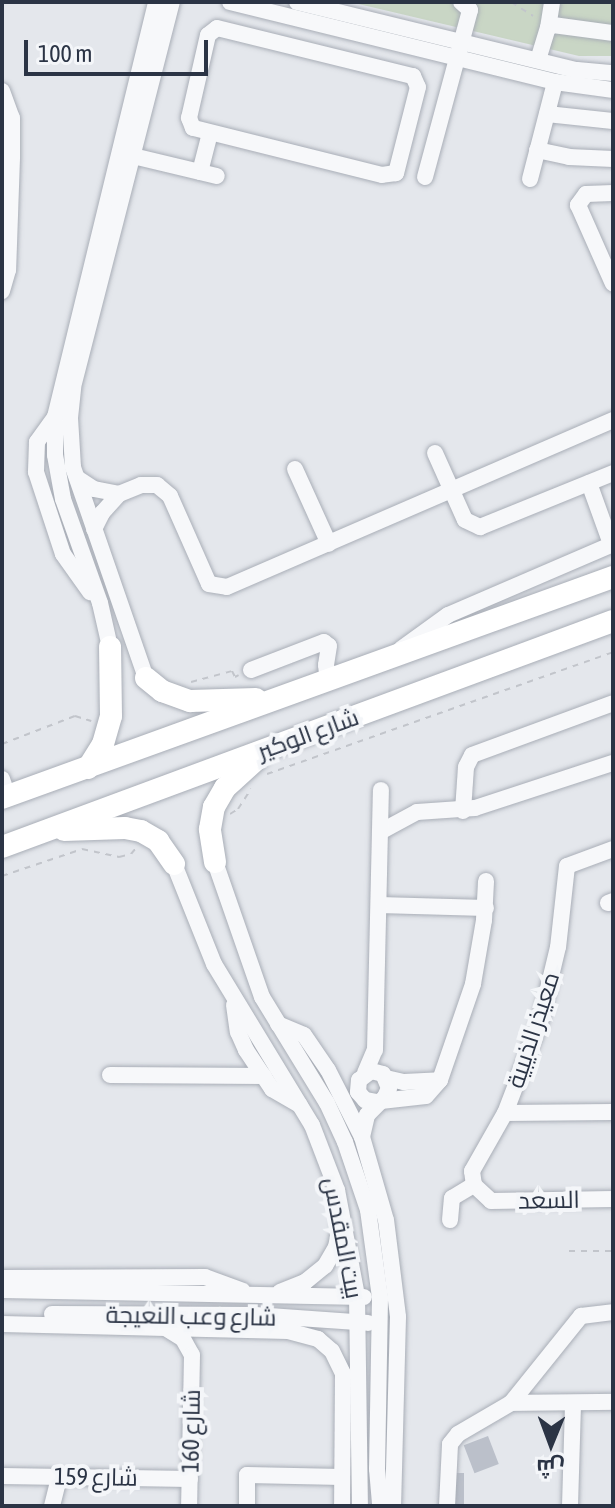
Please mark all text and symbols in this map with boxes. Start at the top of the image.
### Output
scale bar [28,24,212,74]
text: 100 m [38,40,92,67]
street label: شارع الوكير [253,702,363,766]
street label: معيذر الذيبية [501,968,565,1092]
street label: بيت المقدس [317,1175,369,1301]
street label: السعد [518,1185,580,1215]
street label: شارع وعب النعيجة [105,1300,277,1332]
street label: شارع 160 [176,1389,206,1473]
north arrow [511,1404,591,1484]
text: ش [536,1455,565,1481]
street label: شارع 159 [54,1462,138,1492]

